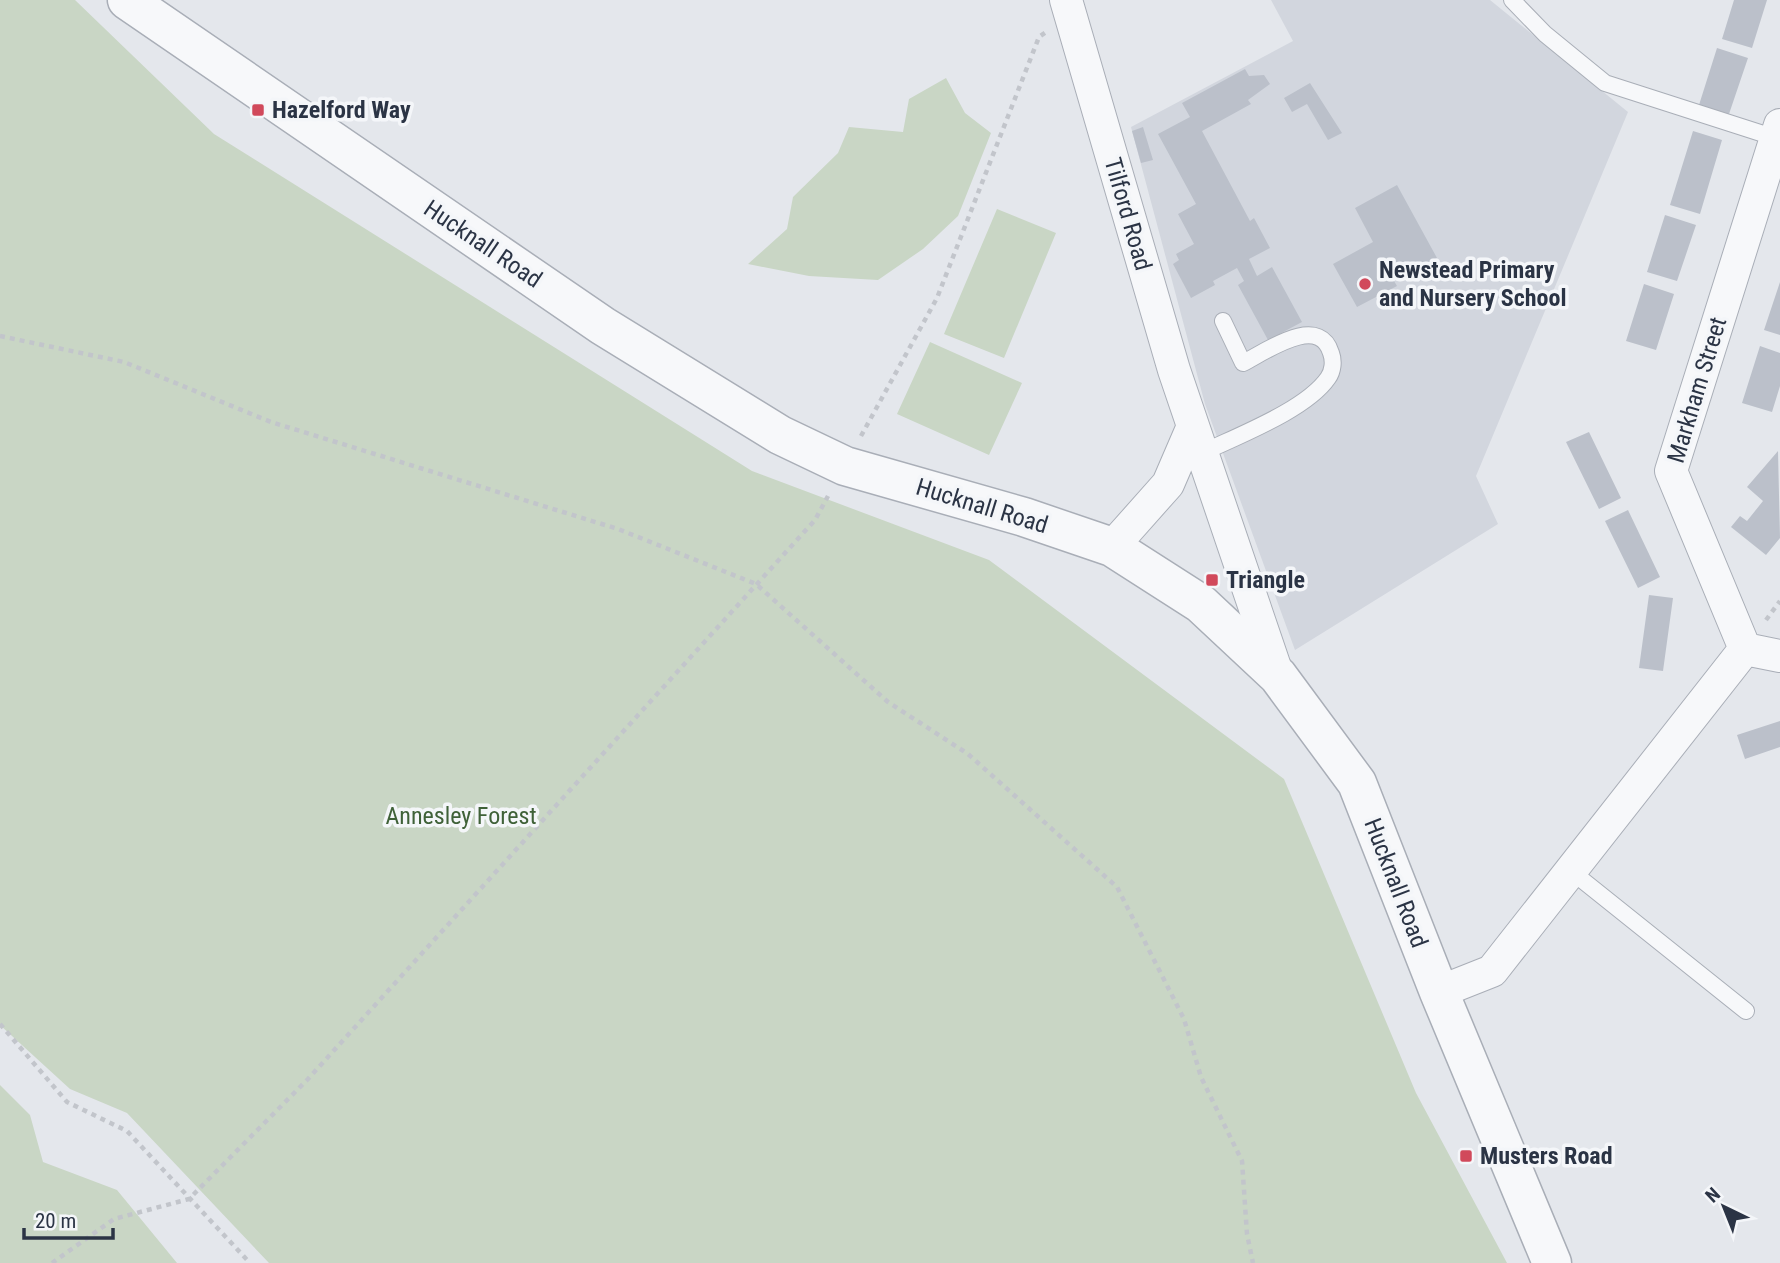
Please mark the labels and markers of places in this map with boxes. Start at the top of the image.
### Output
place label: Hazelford Way [272,96,411,124]
marker: Hazelford Way [250,102,266,118]
place label: Newstead Primary and Nursery School [1379,256,1566,312]
marker: Newstead Primary and Nursery School [1357,276,1373,292]
place label: Triangle [1226,566,1305,594]
marker: Triangle [1204,572,1220,588]
place label: Musters Road [1480,1142,1613,1170]
marker: Musters Road [1458,1148,1474,1164]

